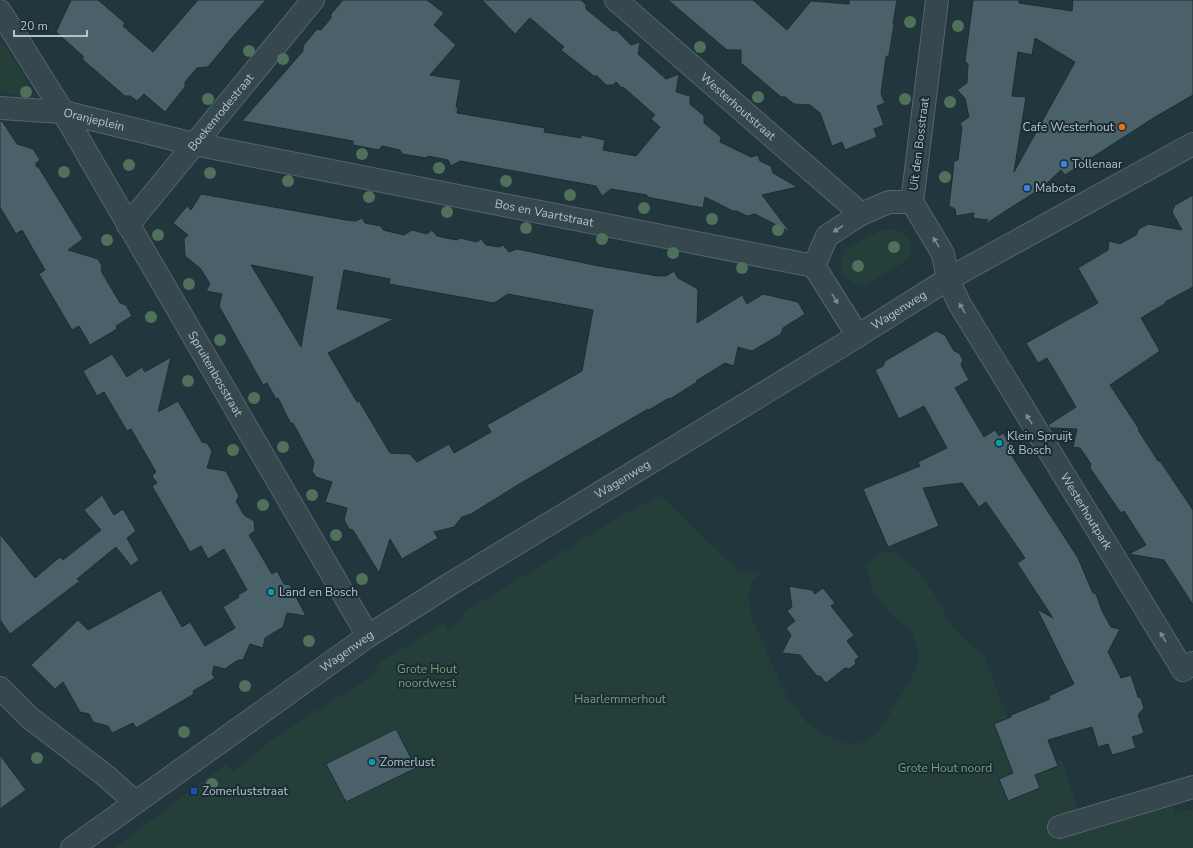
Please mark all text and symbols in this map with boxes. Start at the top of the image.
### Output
scale bar [14,12,87,38]
text: 20 m [20,18,48,34]
street label: Westerhoutstraat [697,69,780,144]
street label: Boekenrodestraat [184,70,258,154]
street label: Uit den Bosstraat [905,96,933,191]
street label: Oranjeplein [62,104,126,135]
place label: Cafe Westerhout [1023,119,1115,135]
marker: Cafe Westerhout [1117,122,1127,132]
place label: Tollenaar [1072,156,1123,172]
marker: Tollenaar [1059,159,1069,169]
place label: Mabota [1035,180,1076,196]
marker: Mabota [1022,183,1032,193]
street label: Bos en Vaartstraat [494,195,596,231]
one-way arrow [832,225,843,233]
one-way arrow [932,237,940,247]
street label: Wagenweg [868,287,929,333]
one-way arrow [831,293,838,305]
one-way arrow [958,302,965,314]
street label: Spruitenbosstraat [184,328,247,420]
one-way arrow [1026,413,1033,425]
place label: Klein Spruijt & Bosch [1007,428,1073,458]
marker: Klein Spruijt & Bosch [994,438,1004,448]
street label: Wagenweg [592,456,653,502]
street label: Westerhoutpark [1056,470,1116,554]
place label: Land en Bosch [279,584,358,600]
marker: Land en Bosch [266,587,276,597]
street label: Wagenweg [317,626,377,676]
one-way arrow [1159,631,1166,643]
park label: Grote Hout noordwest [397,661,458,691]
park label: Haarlemmerhout [574,691,667,707]
place label: Zomerlust [380,754,436,770]
marker: Zomerlust [367,757,377,767]
park label: Grote Hout noord [898,760,992,776]
place label: Zomerluststraat [202,783,289,799]
marker: Zomerluststraat [189,786,199,796]

